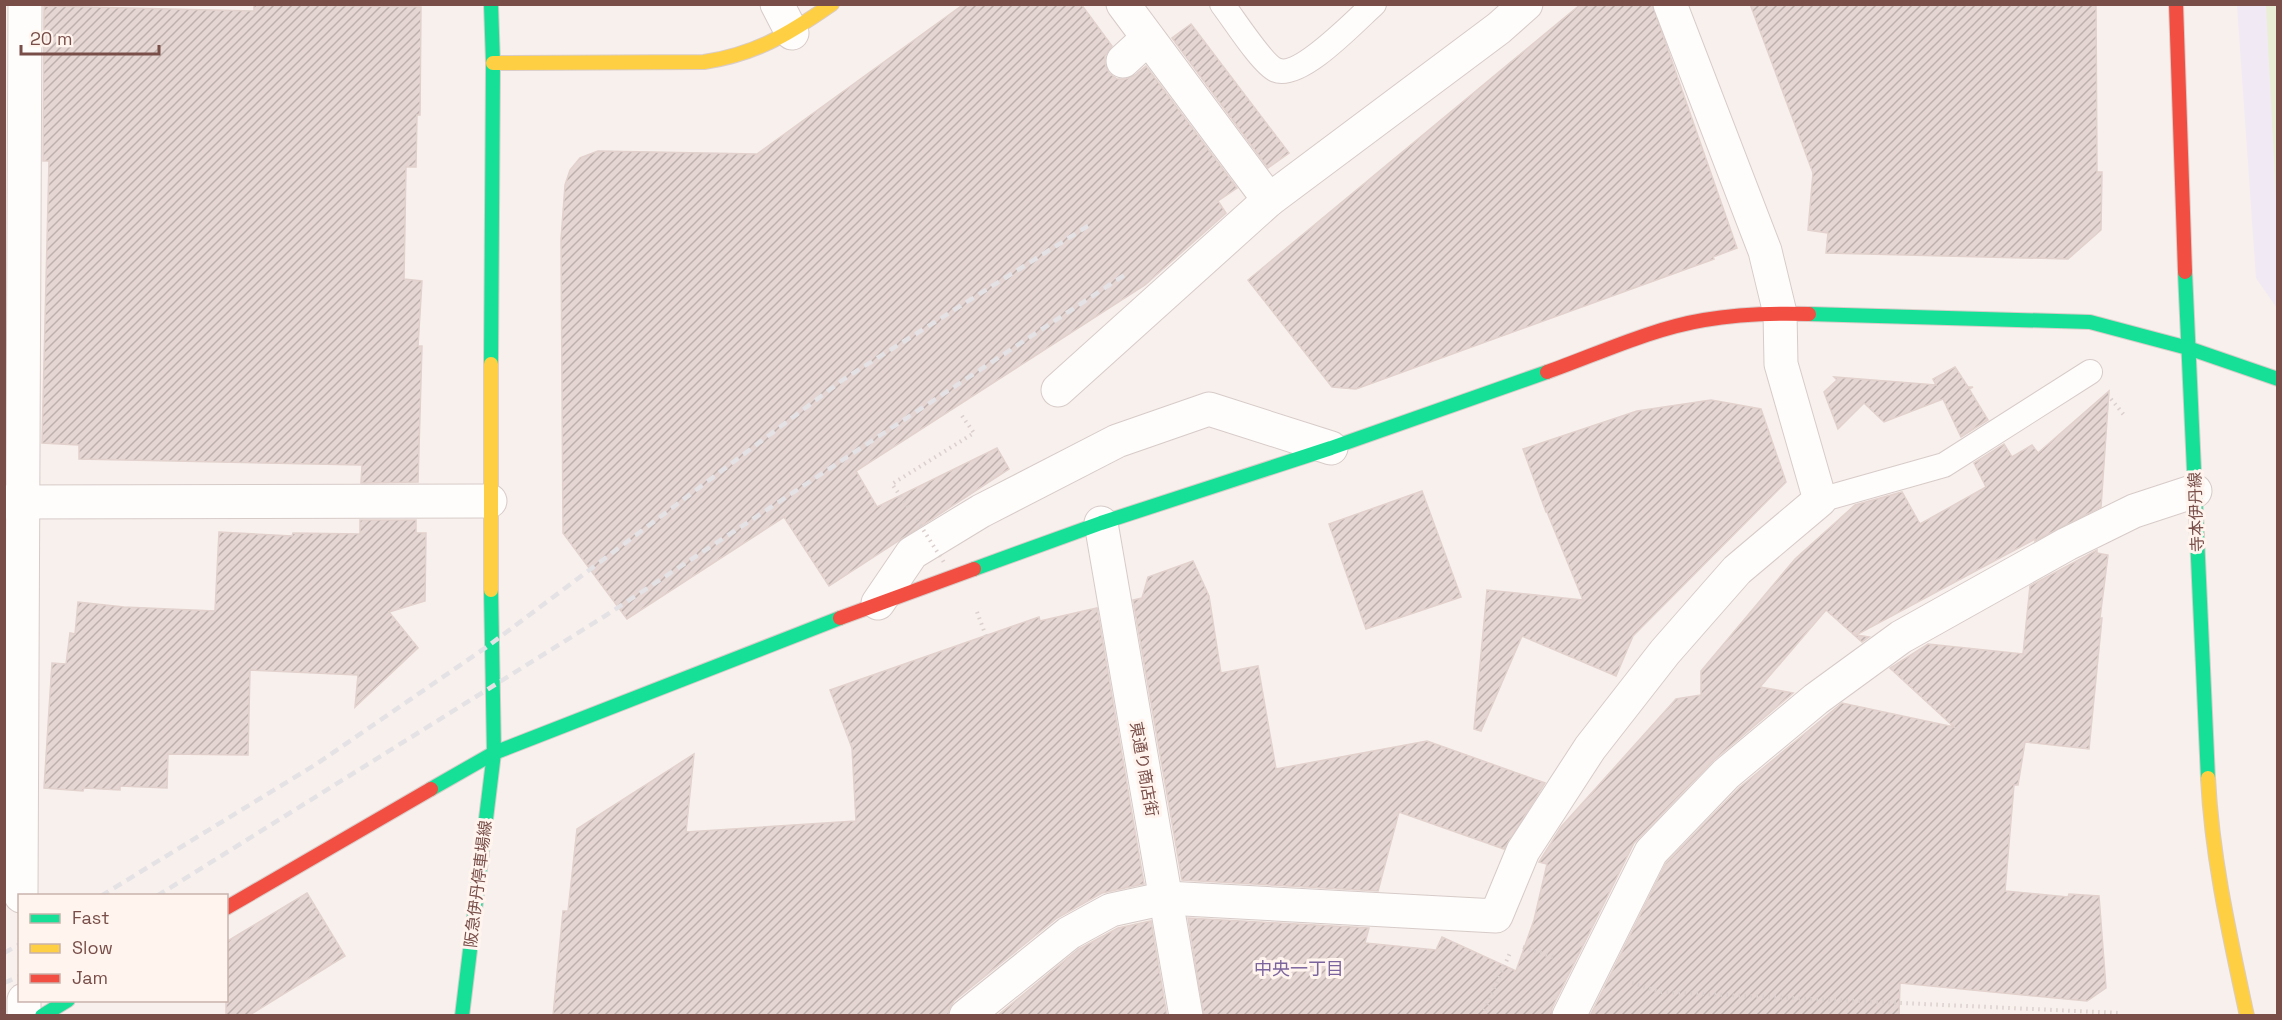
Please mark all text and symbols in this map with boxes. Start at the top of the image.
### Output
scale bar [21,18,159,56]
text: 20 m [30,27,73,50]
street label: 寺本伊丹線 [2184,472,2208,552]
street label: 東通り商店街 [1125,720,1163,818]
street label: 阪急伊丹停車場線 [460,819,496,949]
legend [18,894,228,1002]
text: Fast [72,906,109,929]
text: Slow [72,936,113,959]
district label: 中央一丁目 [1254,957,1344,980]
text: Jam [72,966,108,989]

